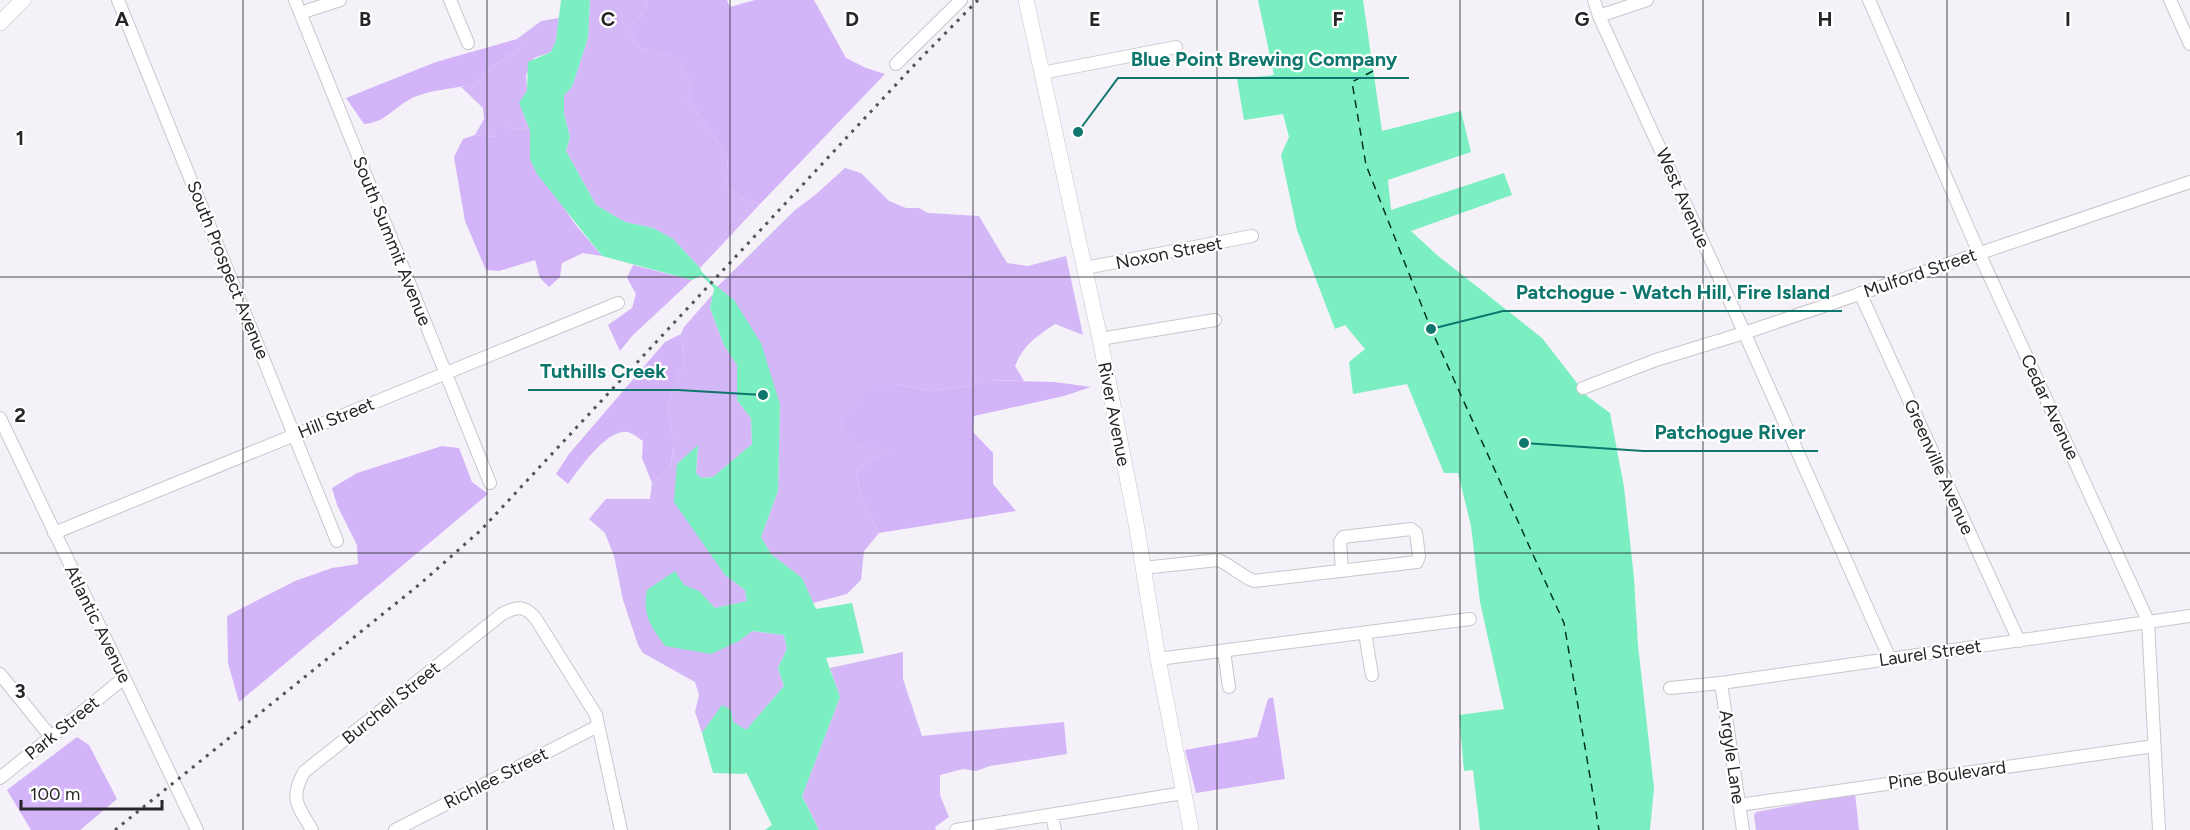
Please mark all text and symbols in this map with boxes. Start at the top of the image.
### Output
text: A [115,7,130,31]
text: B [359,7,371,31]
text: C [601,7,615,31]
text: D [845,7,859,31]
text: E [1089,7,1101,31]
text: F [1332,7,1344,31]
text: G [1575,7,1590,31]
text: H [1818,7,1833,31]
text: I [2065,7,2071,31]
callout: Blue Point Brewing Company [1118,40,1409,78]
text: Blue Point Brewing Company [1131,47,1398,71]
text: 1 [16,126,24,150]
street label: West Avenue [1651,145,1715,251]
street label: South Summit Avenue [348,153,436,329]
street label: South Prospect Avenue [182,178,274,363]
street label: Noxon Street [1114,232,1224,274]
street label: Mulford Street [1861,243,1979,303]
callout: Patchogue - Watch Hill, Fire Island [1503,273,1842,311]
text: Patchogue - Watch Hill, Fire Island [1516,280,1830,304]
street label: Cedar Avenue [2016,351,2084,463]
callout: Tuthills Creek [528,352,678,390]
text: Tuthills Creek [540,359,666,383]
street label: River Avenue [1093,360,1135,468]
street label: Hill Street [295,393,378,443]
street label: Greenville Avenue [1899,396,1979,538]
text: 2 [14,403,26,427]
callout: Patchogue River [1643,413,1818,451]
text: Patchogue River [1654,420,1806,444]
street label: Atlantic Avenue [60,562,136,687]
street label: Laurel Street [1877,635,1983,671]
street label: Burchell Street [338,657,445,749]
text: 3 [14,679,26,703]
street label: Park Street [20,691,104,765]
street label: Argyle Lane [1714,708,1750,806]
street label: Richlee Street [440,742,552,814]
street label: Pine Boulevard [1887,756,2007,794]
scale bar [21,773,162,811]
text: 100 m [30,783,80,805]

